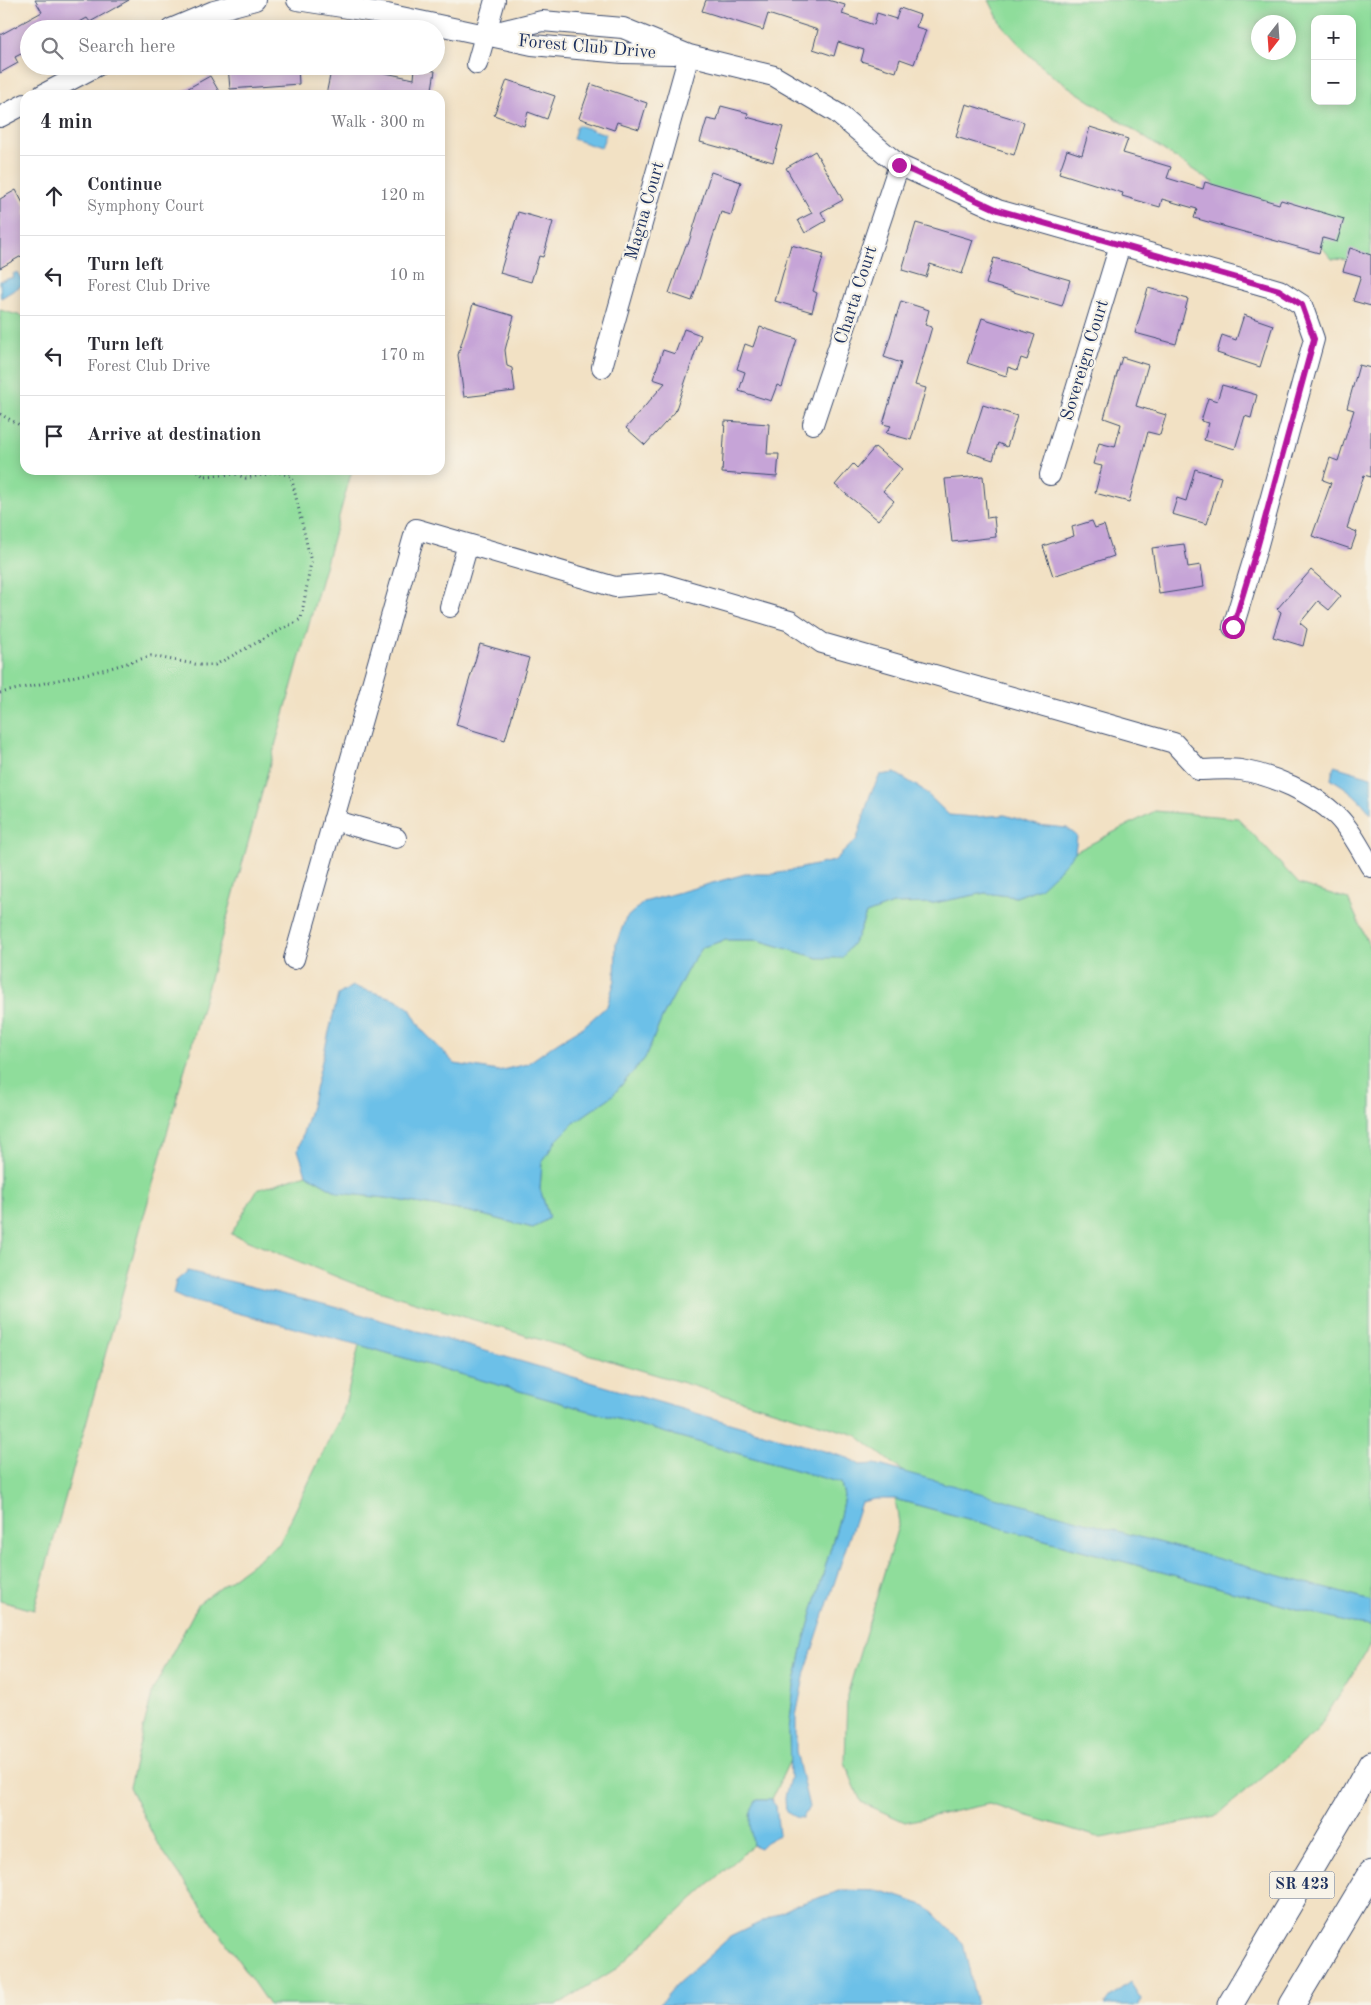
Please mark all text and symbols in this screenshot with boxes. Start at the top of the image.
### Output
north arrow [1251,15,1296,60]
map controls [1311,15,1356,105]
button: + [1311,15,1356,60]
search box [20,20,445,75]
street label: Forest Club Drive [517,32,657,62]
icon: search [38,34,66,62]
text: Search here [78,38,175,57]
button: − [1311,60,1356,105]
text: 4 min [40,112,93,133]
text: Walk · 300 m [330,115,425,131]
route end [888,154,911,177]
street label: Magna Court [622,160,668,262]
text: Continue [87,176,162,195]
icon: ahead [40,182,68,210]
text: 120 m [380,188,425,204]
text: Symphony Court [87,199,204,215]
street label: Charta Court [832,243,880,347]
text: Turn left [87,256,164,275]
icon: left [40,262,68,290]
text: 10 m [389,268,425,284]
text: Forest Club Drive [87,279,210,295]
street label: Sovereign Court [1058,297,1112,423]
text: Turn left [87,336,164,355]
icon: left [40,342,68,370]
text: 170 m [380,348,425,364]
text: Forest Club Drive [87,359,210,375]
icon: arrive [40,422,68,450]
text: Arrive at destination [87,426,261,445]
route start [1222,616,1245,639]
road number: SR 423 [1270,1872,1334,1898]

